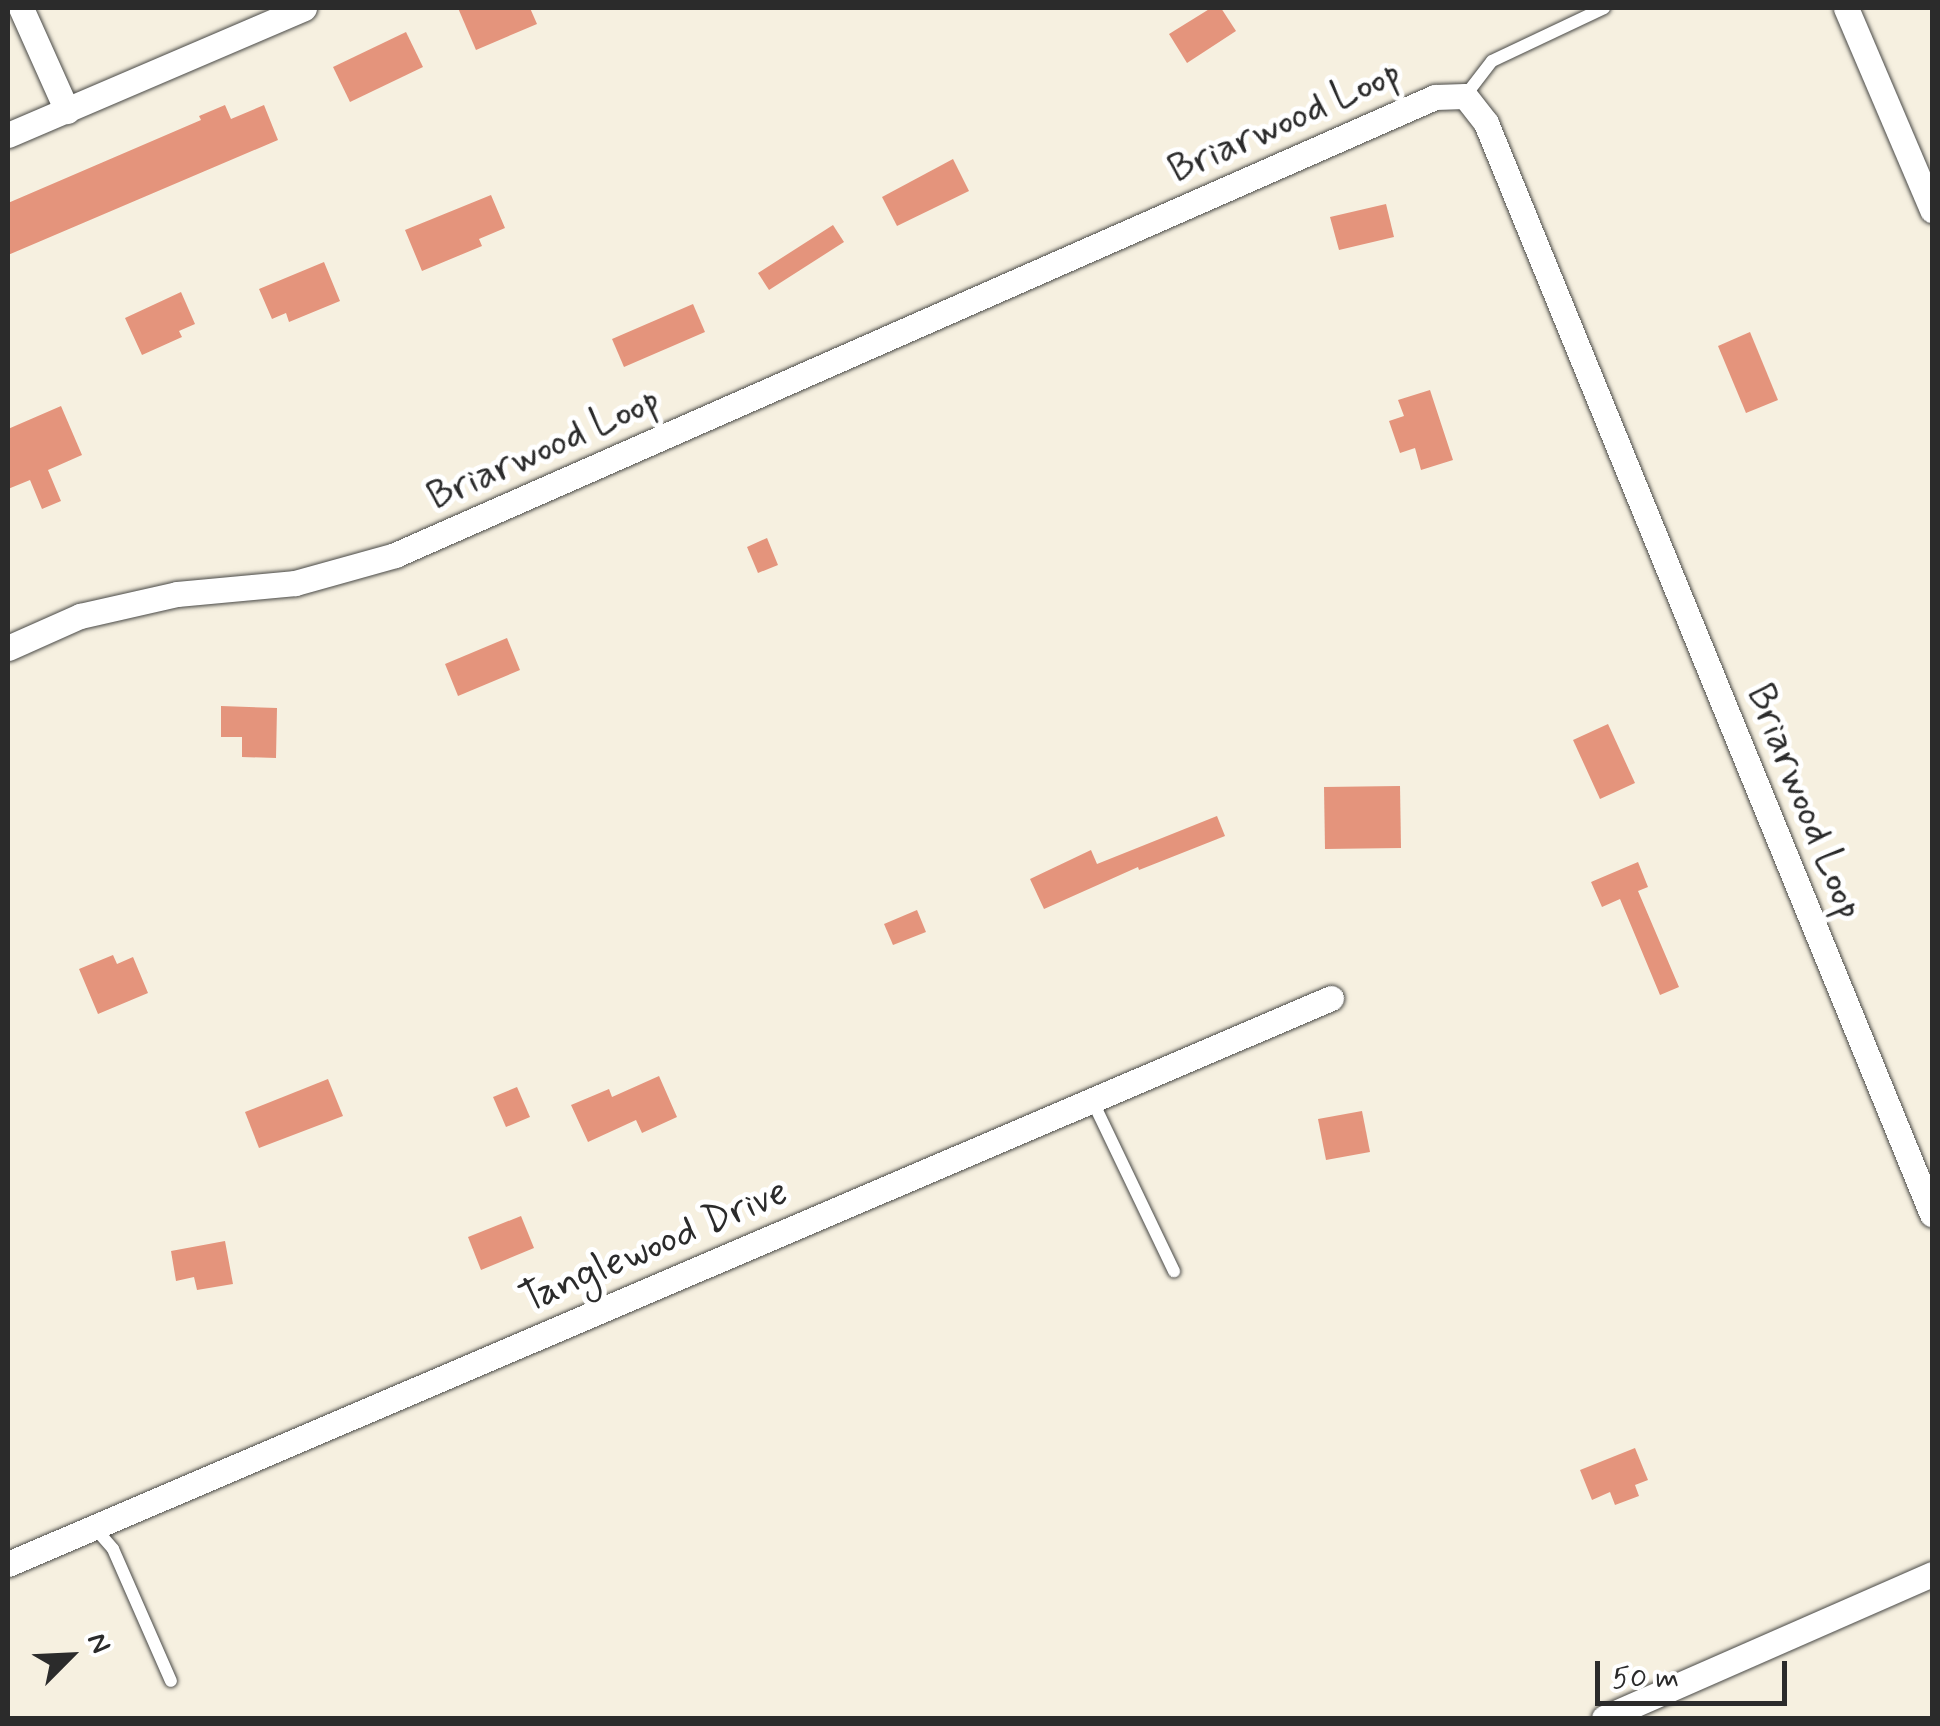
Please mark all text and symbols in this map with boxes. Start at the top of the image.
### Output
street label: Briarwood Loop [1159,48,1411,196]
street label: Briarwood Loop [418,375,670,523]
street label: Briarwood Loop [1734,675,1874,929]
street label: Tanglewood Drive [513,1168,795,1324]
north arrow [20,1606,120,1706]
text: N [77,1628,119,1660]
scale bar [1600,1641,1792,1703]
text: 50 m [1612,1659,1679,1698]

